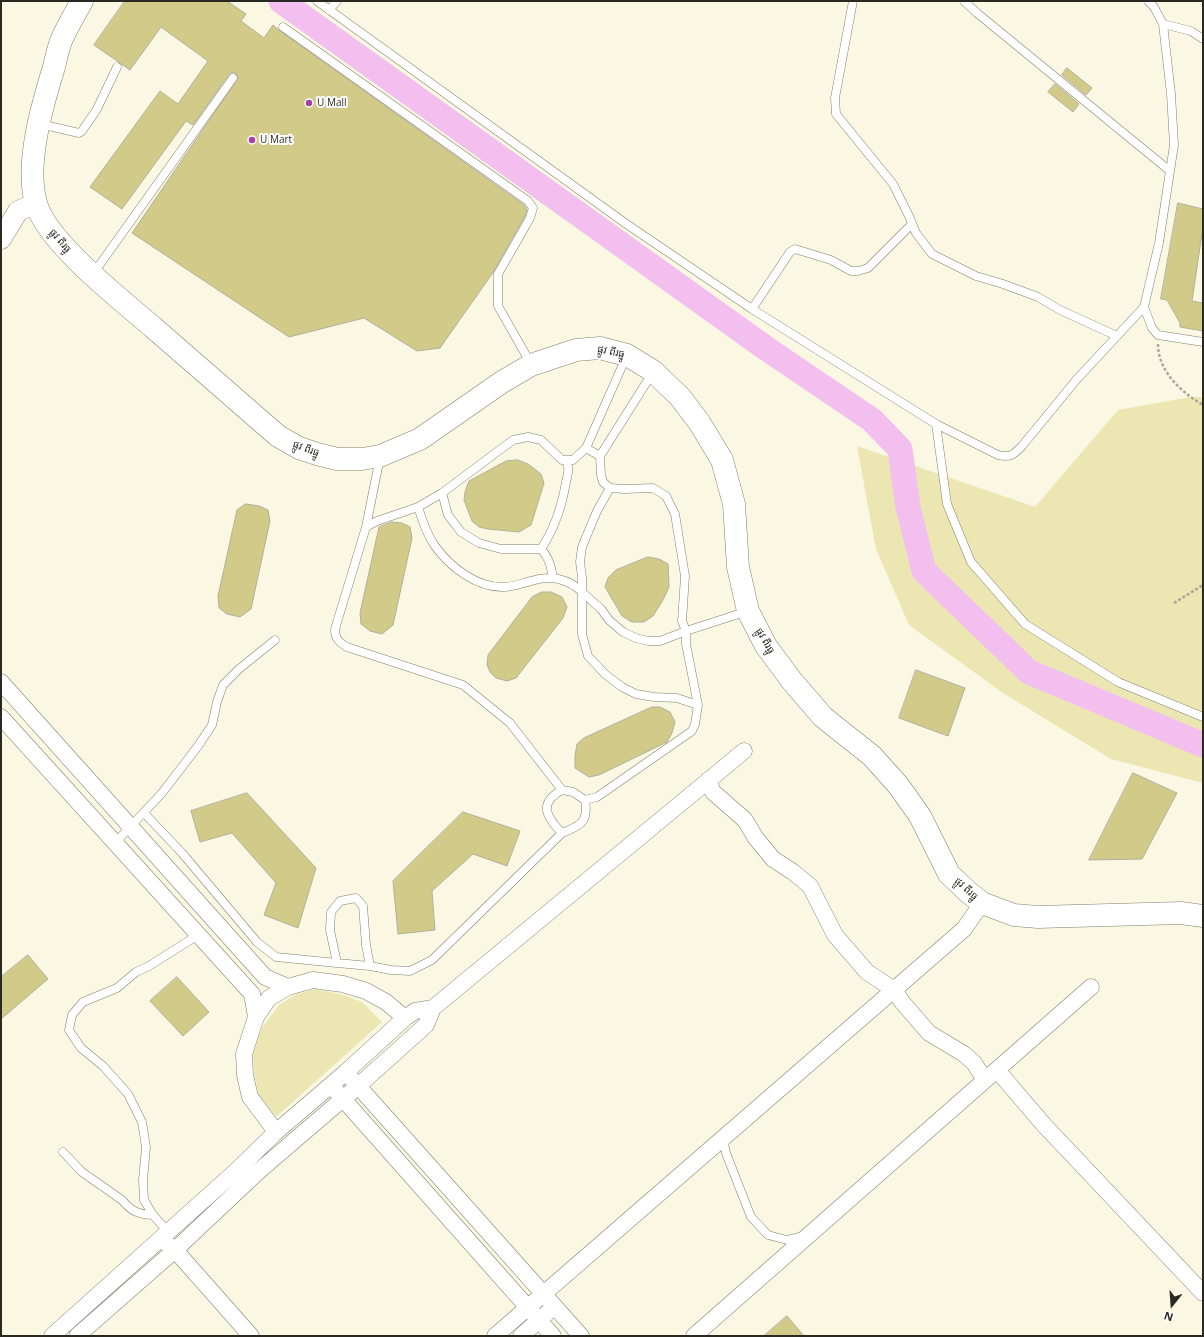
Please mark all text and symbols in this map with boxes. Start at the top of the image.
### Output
place label: U Mall [317,97,346,109]
marker: U Mall [304,98,314,108]
place label: U Mart [260,134,292,146]
marker: U Mart [247,135,257,145]
street label: ផ្លូវ ពីរធ្នូ [46,227,74,255]
street label: ផ្លូវ ពីរធ្នូ [596,343,626,361]
street label: ផ្លូវ ពីរធ្នូ [291,438,321,460]
street label: ផ្លូវ ពីរធ្នូ [753,626,777,656]
street label: ផ្លូវ ពីរធ្នូ [952,875,980,903]
north arrow [1152,1285,1192,1325]
text: N [1162,1308,1175,1325]

